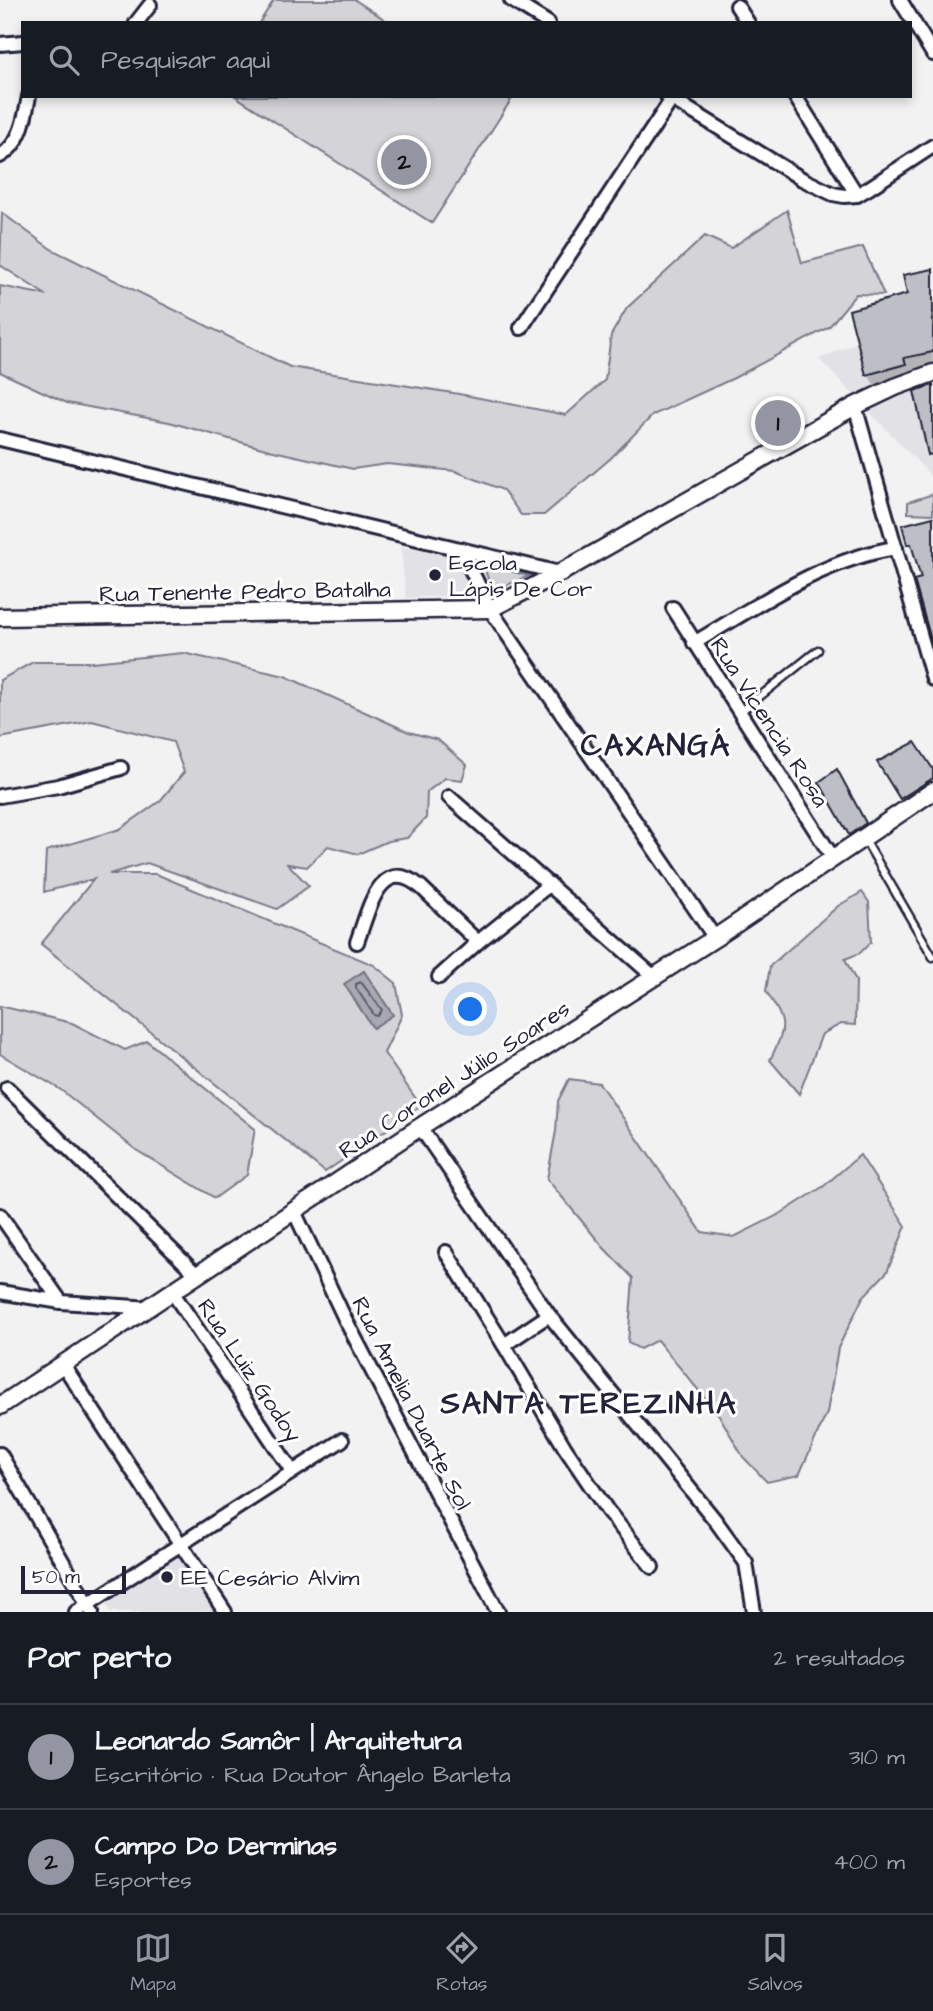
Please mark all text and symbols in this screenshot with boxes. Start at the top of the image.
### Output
search box [21,21,912,98]
icon: search [45,41,83,79]
text: Pesquisar aqui [101,42,270,78]
pin: 2 [381,136,427,188]
pin: 1 [755,397,801,449]
place label: Escola Lápis De Cor [449,547,592,605]
marker: Escola Lápis De Cor [427,567,443,583]
street label: Rua Tenente Pedro Batalha [99,573,391,611]
street label: Rua Vicencia Rosa [702,631,836,814]
district label: CAXANGÁ [581,725,731,767]
your location [453,992,487,1026]
street label: Rua Coronel Júlio Soares [333,993,576,1167]
street label: Rua Amelia Duarte Sol [343,1291,479,1516]
street label: Rua Luiz Godoy [188,1292,309,1450]
district label: SANTA TEREZINHA [439,1383,738,1425]
place label: EE Cesário Alvim [181,1562,359,1594]
scale bar [21,1563,126,1595]
text: 50 m [32,1564,80,1591]
marker: EE Cesário Alvim [159,1569,175,1585]
text: Por perto [28,1637,171,1679]
text: 2 resultados [773,1642,905,1674]
text: Leonardo Samôr | Arquitetura [95,1723,462,1759]
text: 1 [50,1741,52,1773]
text: 310 m [849,1741,905,1773]
text: Escritório · Rua Doutor Ângelo Barleta [95,1759,511,1791]
text: Campo Do Derminas [95,1828,337,1864]
text: 2 [44,1846,58,1878]
text: 400 m [833,1846,905,1878]
text: Esportes [95,1864,192,1896]
tab: Mapa [130,1929,176,1998]
tab: Rotas [436,1929,487,1998]
tab: Salvos [748,1929,803,1998]

